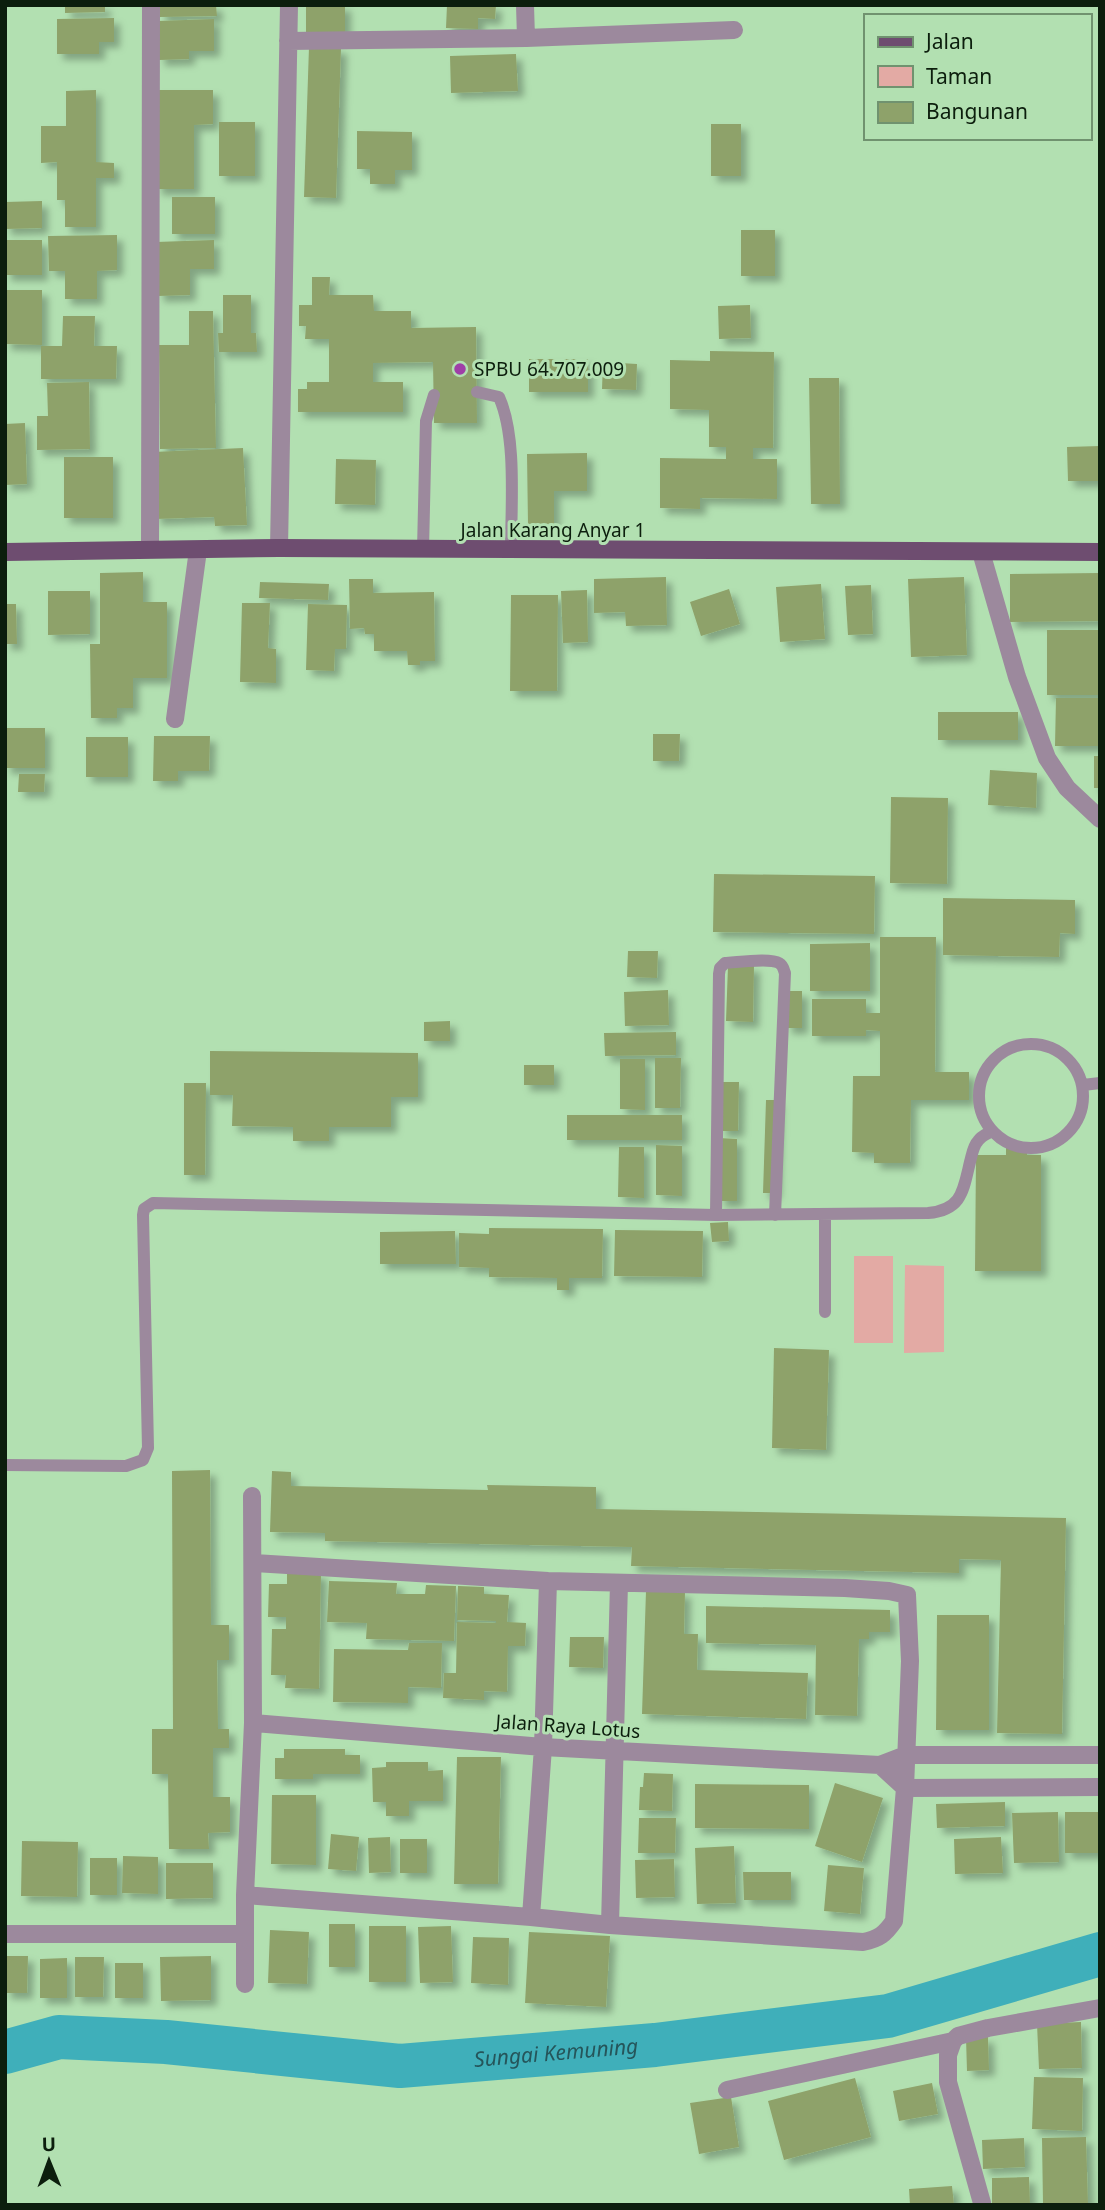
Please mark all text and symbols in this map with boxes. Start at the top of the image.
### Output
legend [864,14,1091,140]
text: Jalan [924,27,974,55]
text: Taman [926,62,992,90]
text: Bangunan [926,97,1028,125]
place label: SPBU 64.707.009 [474,356,624,382]
marker: SPBU 64.707.009 [452,361,468,377]
street label: Jalan Karang Anyar 1 [459,517,645,543]
street label: Jalan Raya Lotus [493,1708,641,1744]
water label: Sungai Kemuning [473,2031,639,2073]
north arrow [14,2126,84,2196]
text: U [41,2131,56,2157]

